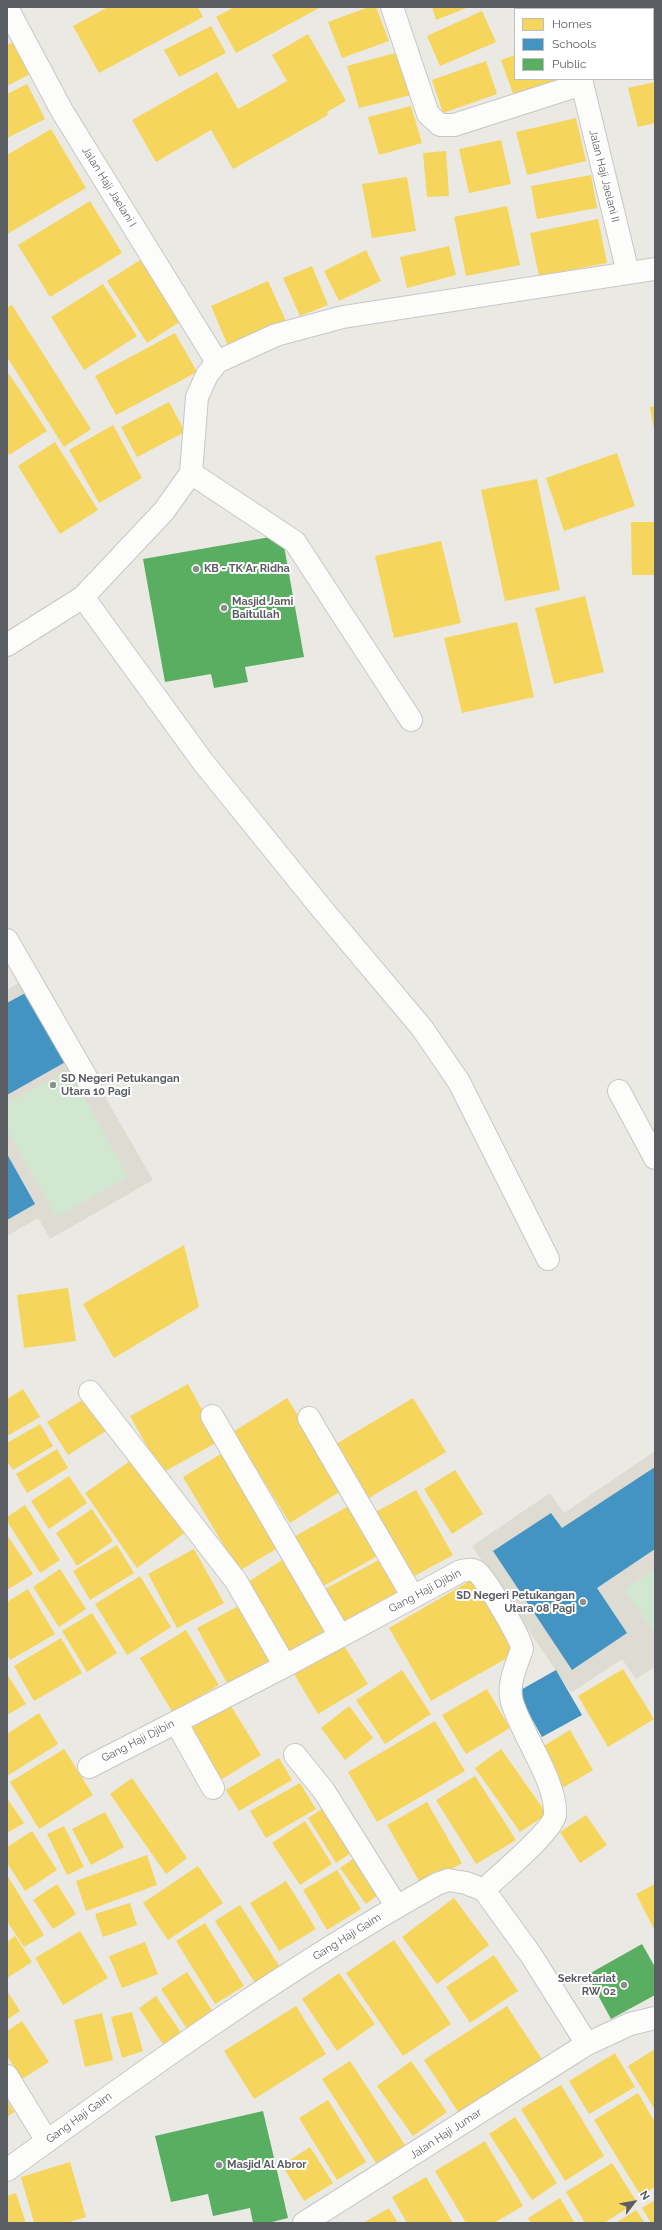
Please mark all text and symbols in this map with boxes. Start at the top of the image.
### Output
legend [514,8,654,80]
text: Homes [552,17,592,31]
text: Schools [552,37,596,51]
text: Public [552,57,586,71]
street label: Jalan Haji Jaelani II [586,128,622,224]
street label: Jalan Haji Jaelani I [79,144,139,230]
place label: KB - TK Ar Ridha [204,562,290,576]
marker: KB - TK Ar Ridha [191,564,201,574]
place label: Masjid Jami Baitullah [232,595,293,621]
marker: Masjid Jami Baitullah [219,603,229,613]
place label: SD Negeri Petukangan Utara 10 Pagi [61,1072,180,1098]
marker: SD Negeri Petukangan Utara 10 Pagi [48,1080,58,1090]
street label: Gang Haji Djibin [387,1566,463,1616]
place label: SD Negeri Petukangan Utara 08 Pagi [456,1589,575,1615]
marker: SD Negeri Petukangan Utara 08 Pagi [578,1597,588,1607]
street label: Gang Haji Djibin [99,1717,177,1765]
street label: Gang Haji Gaim [310,1911,384,1963]
place label: Sekretariat RW 02 [558,1972,616,1998]
marker: Sekretariat RW 02 [619,1980,629,1990]
street label: Gang Haji Gaim [44,2090,114,2146]
street label: Jalan Haji Jumar [408,2106,484,2162]
place label: Masjid Al Abror [227,2158,307,2172]
marker: Masjid Al Abror [214,2160,224,2170]
north arrow [614,2182,654,2222]
text: N [637,2188,652,2202]

